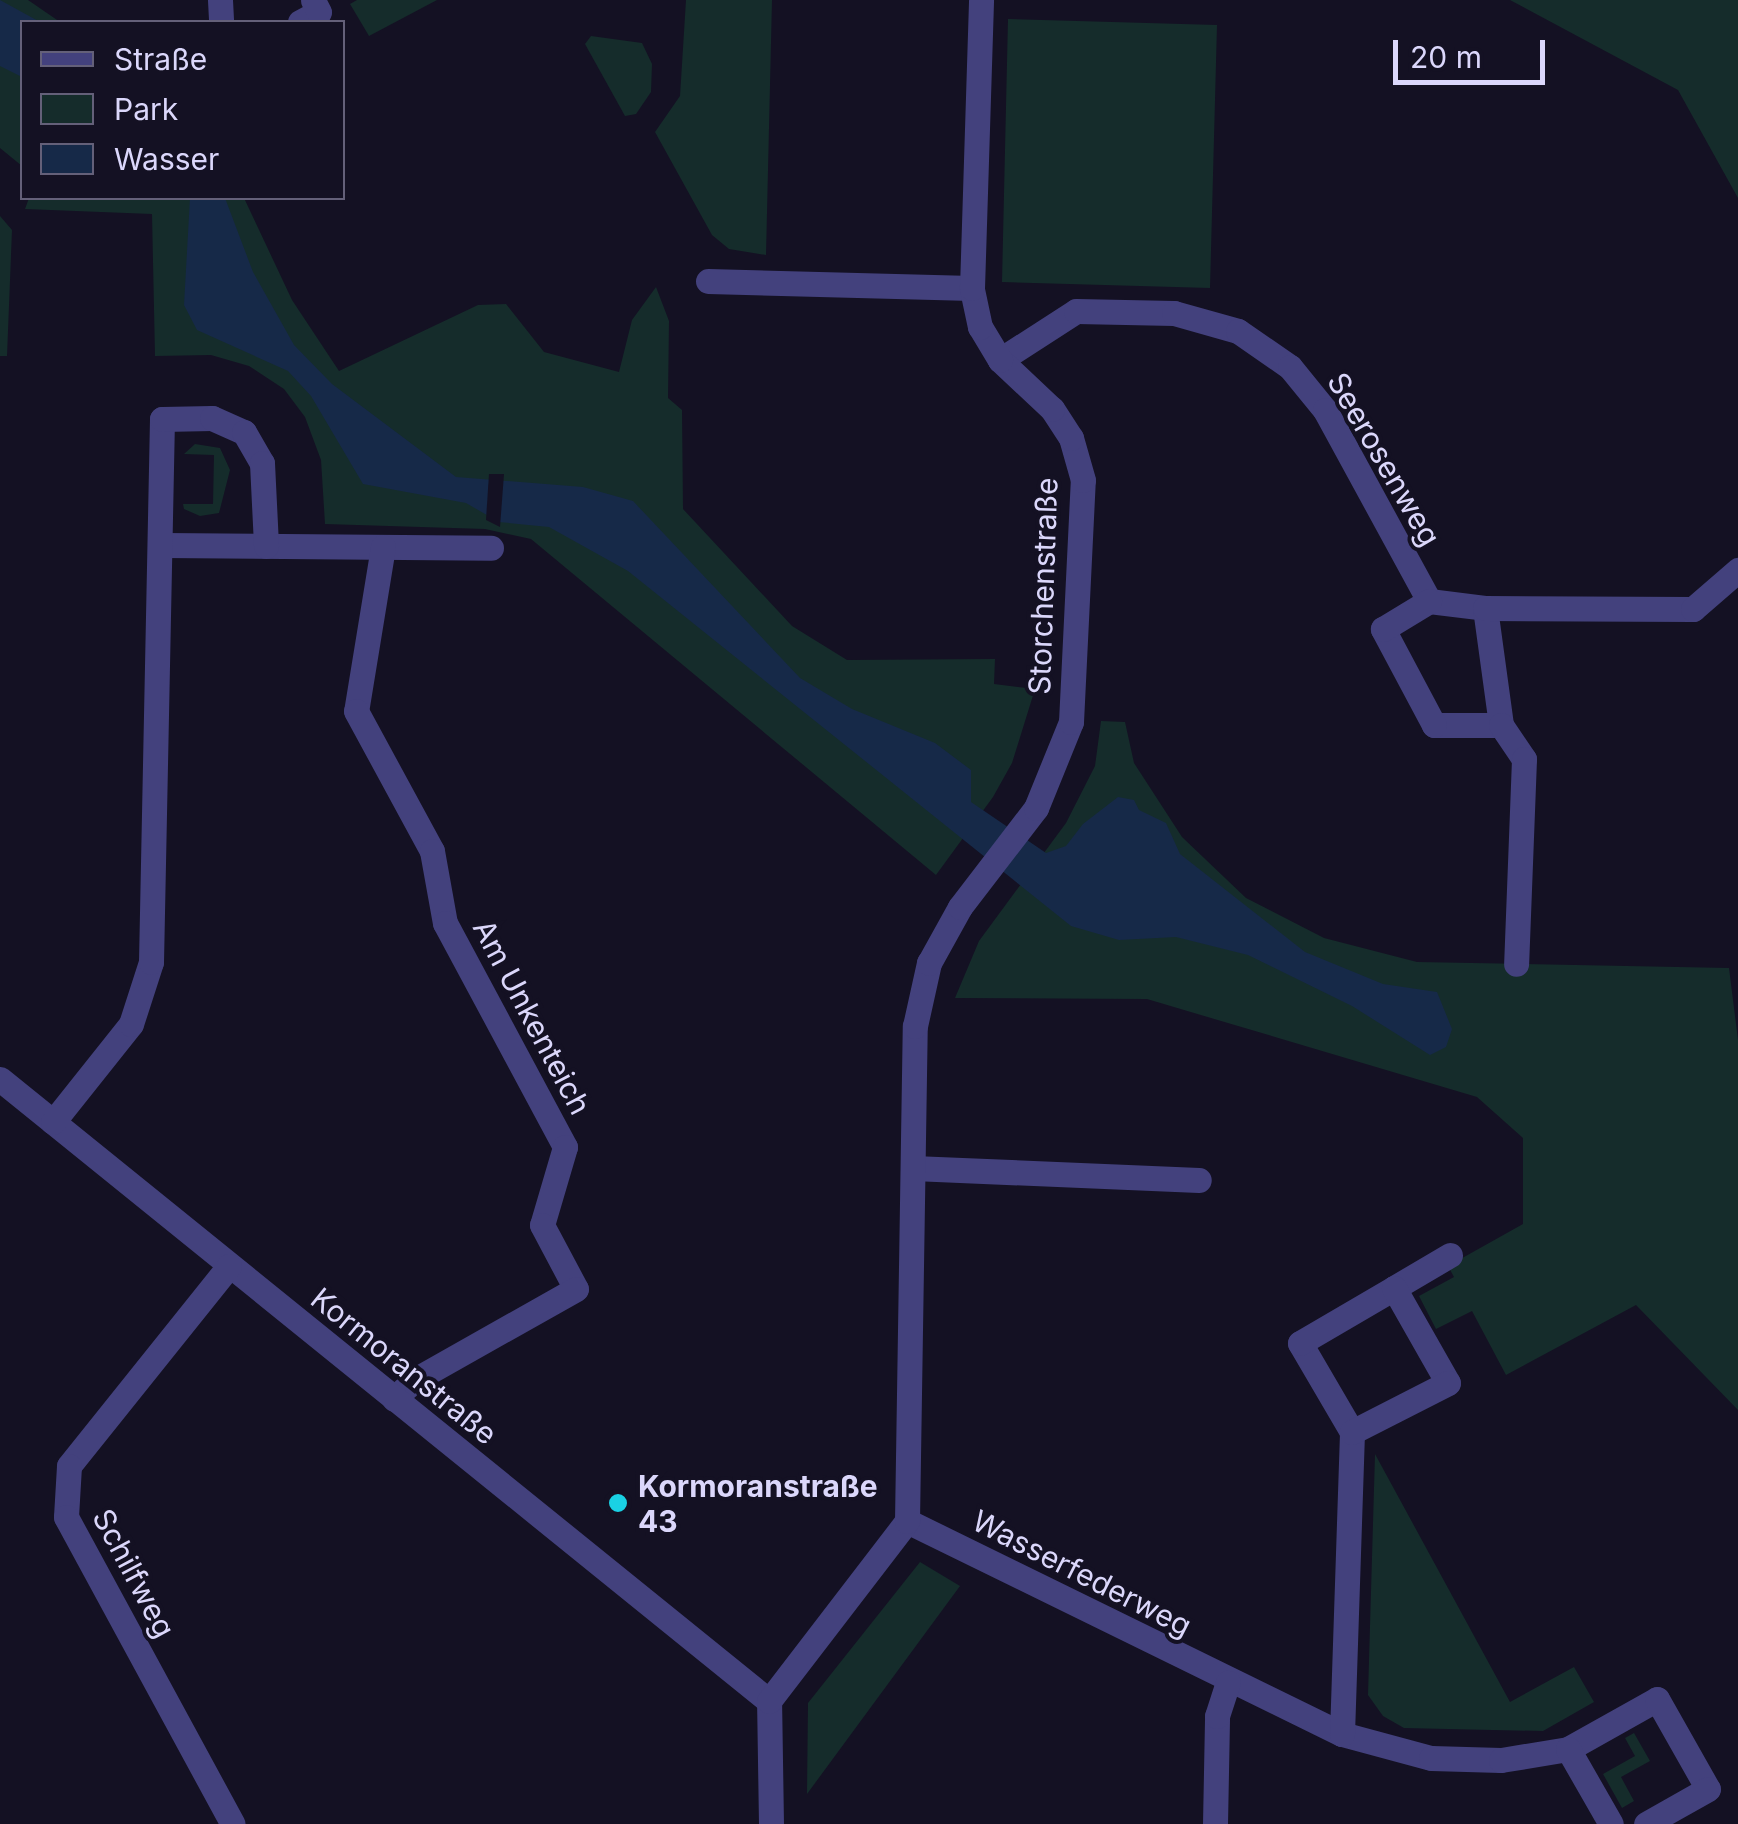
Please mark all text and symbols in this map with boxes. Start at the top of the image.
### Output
legend [20,20,345,200]
scale bar [1398,20,1550,82]
text: 20 m [1410,39,1482,75]
text: Straße [114,41,207,77]
text: Park [114,91,178,127]
text: Wasser [114,141,219,177]
street label: Seerosenweg [1320,366,1448,552]
street label: Storchenstraße [1021,477,1065,695]
street label: Am Unkenteich [465,913,599,1121]
street label: Kormoranstraße [304,1280,504,1452]
place label: Kormoranstraße 43 [638,1468,878,1538]
marker: Kormoranstraße 43 [607,1492,629,1514]
street label: Wasserfederweg [967,1502,1197,1644]
street label: Schilfweg [85,1503,183,1643]

